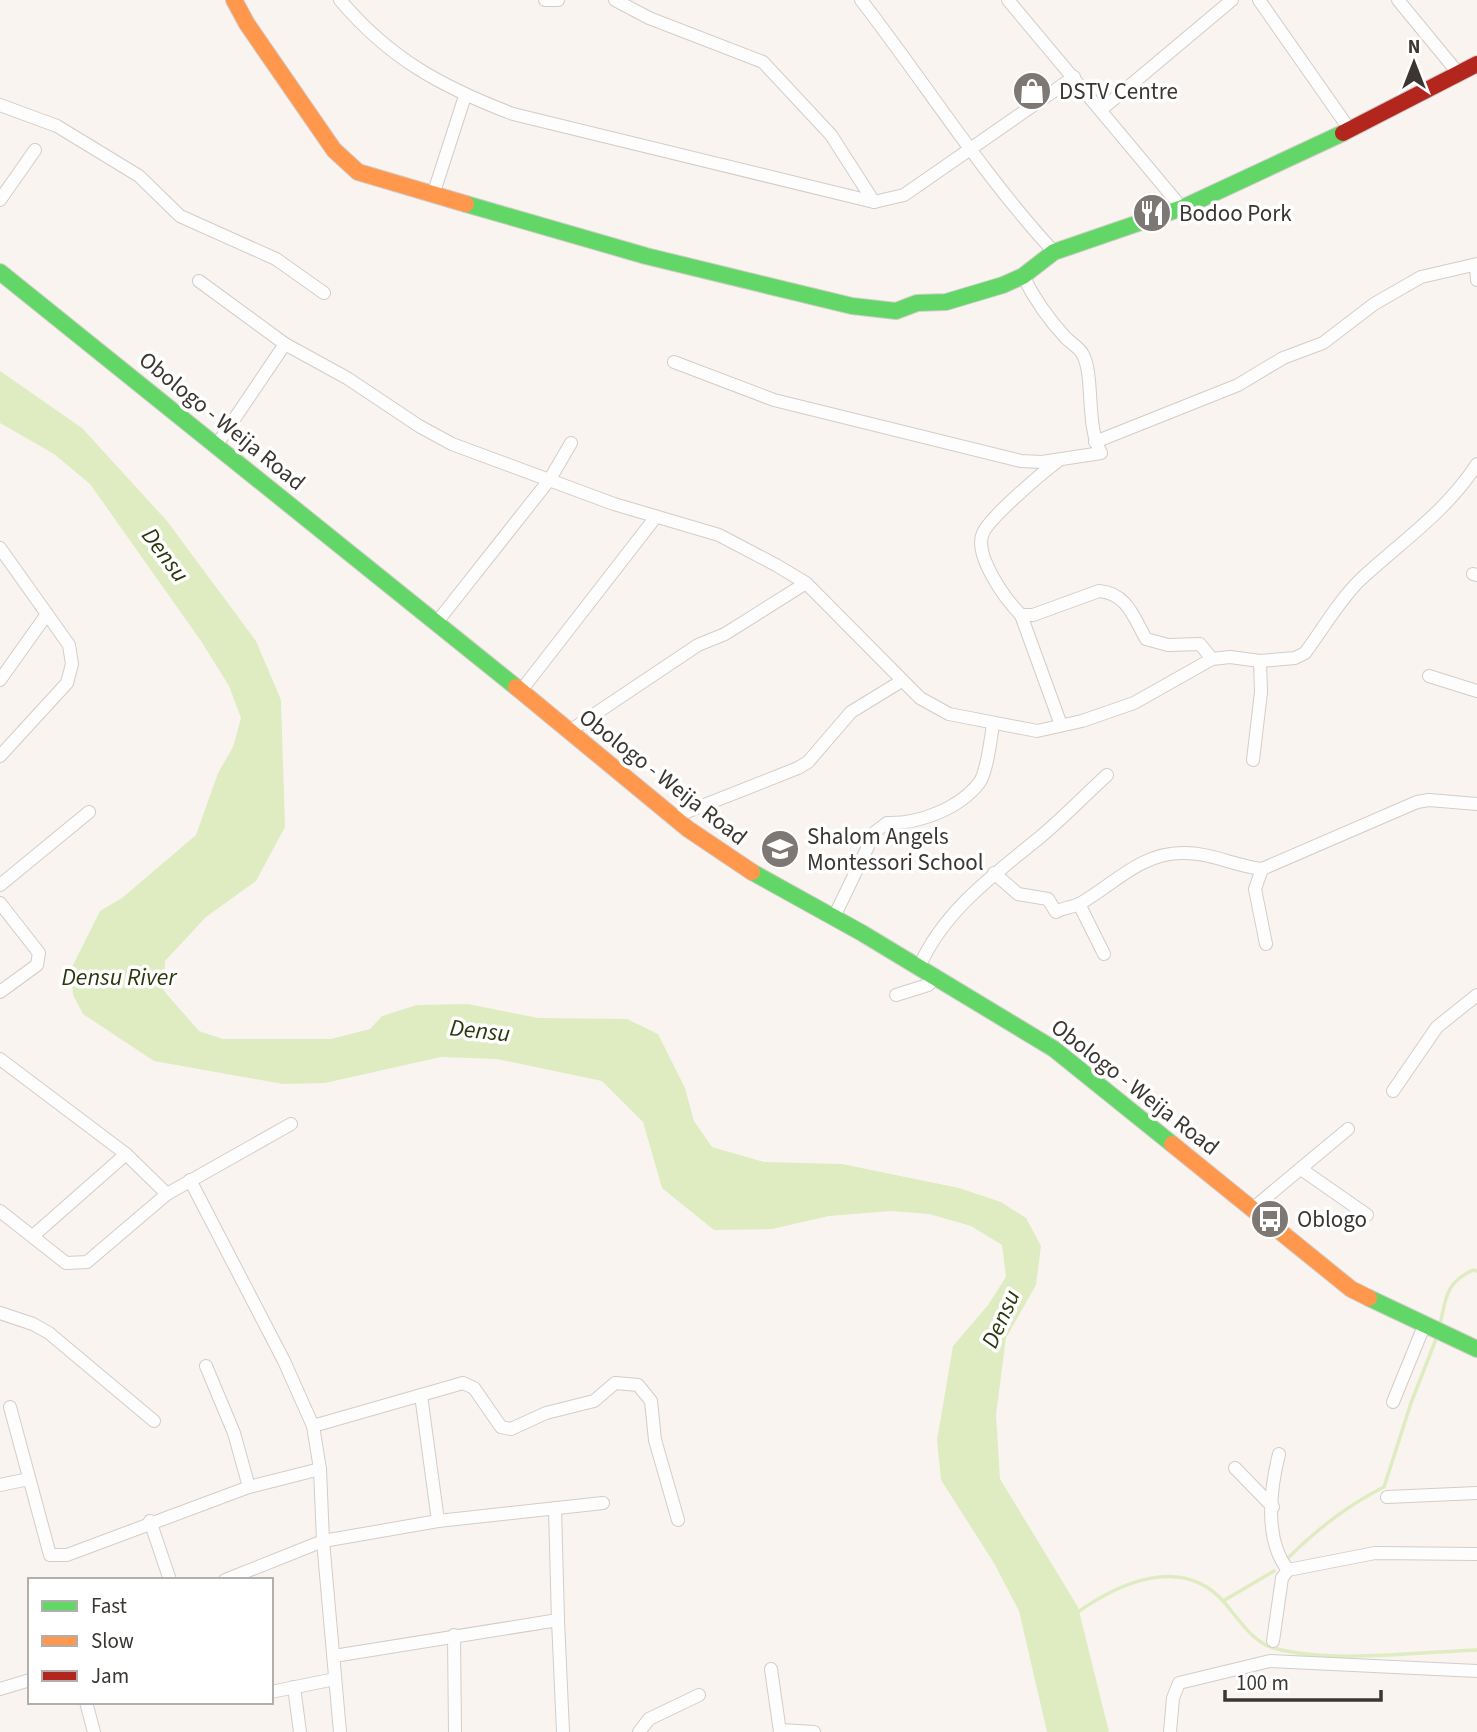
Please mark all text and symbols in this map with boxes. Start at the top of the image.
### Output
north arrow [1379,28,1449,98]
text: N [1408,34,1420,61]
shop icon: DSTV Centre [1011,70,1053,112]
place label: DSTV Centre [1059,75,1178,108]
restaurant icon: Bodoo Pork [1131,192,1173,234]
place label: Bodoo Pork [1179,197,1292,230]
street label: Obologo - Weija Road [132,344,312,498]
water label: Densu [133,520,197,590]
street label: Obologo - Weija Road [572,701,754,853]
place label: Shalom Angels Montessori School [807,820,984,879]
school or university icon: Shalom Angels Montessori School [759,828,801,870]
water label: Densu River [62,960,178,995]
water label: Densu [448,1010,512,1052]
street label: Obologo - Weija Road [1044,1011,1226,1163]
bus stop icon: Oblogo [1249,1198,1291,1240]
place label: Oblogo [1297,1203,1367,1236]
water label: Densu [973,1284,1029,1354]
legend [28,1578,273,1704]
text: Fast [91,1591,127,1621]
text: Slow [91,1626,134,1656]
scale bar [1225,1658,1381,1702]
text: Jam [91,1661,129,1691]
text: 100 m [1236,1668,1289,1698]

